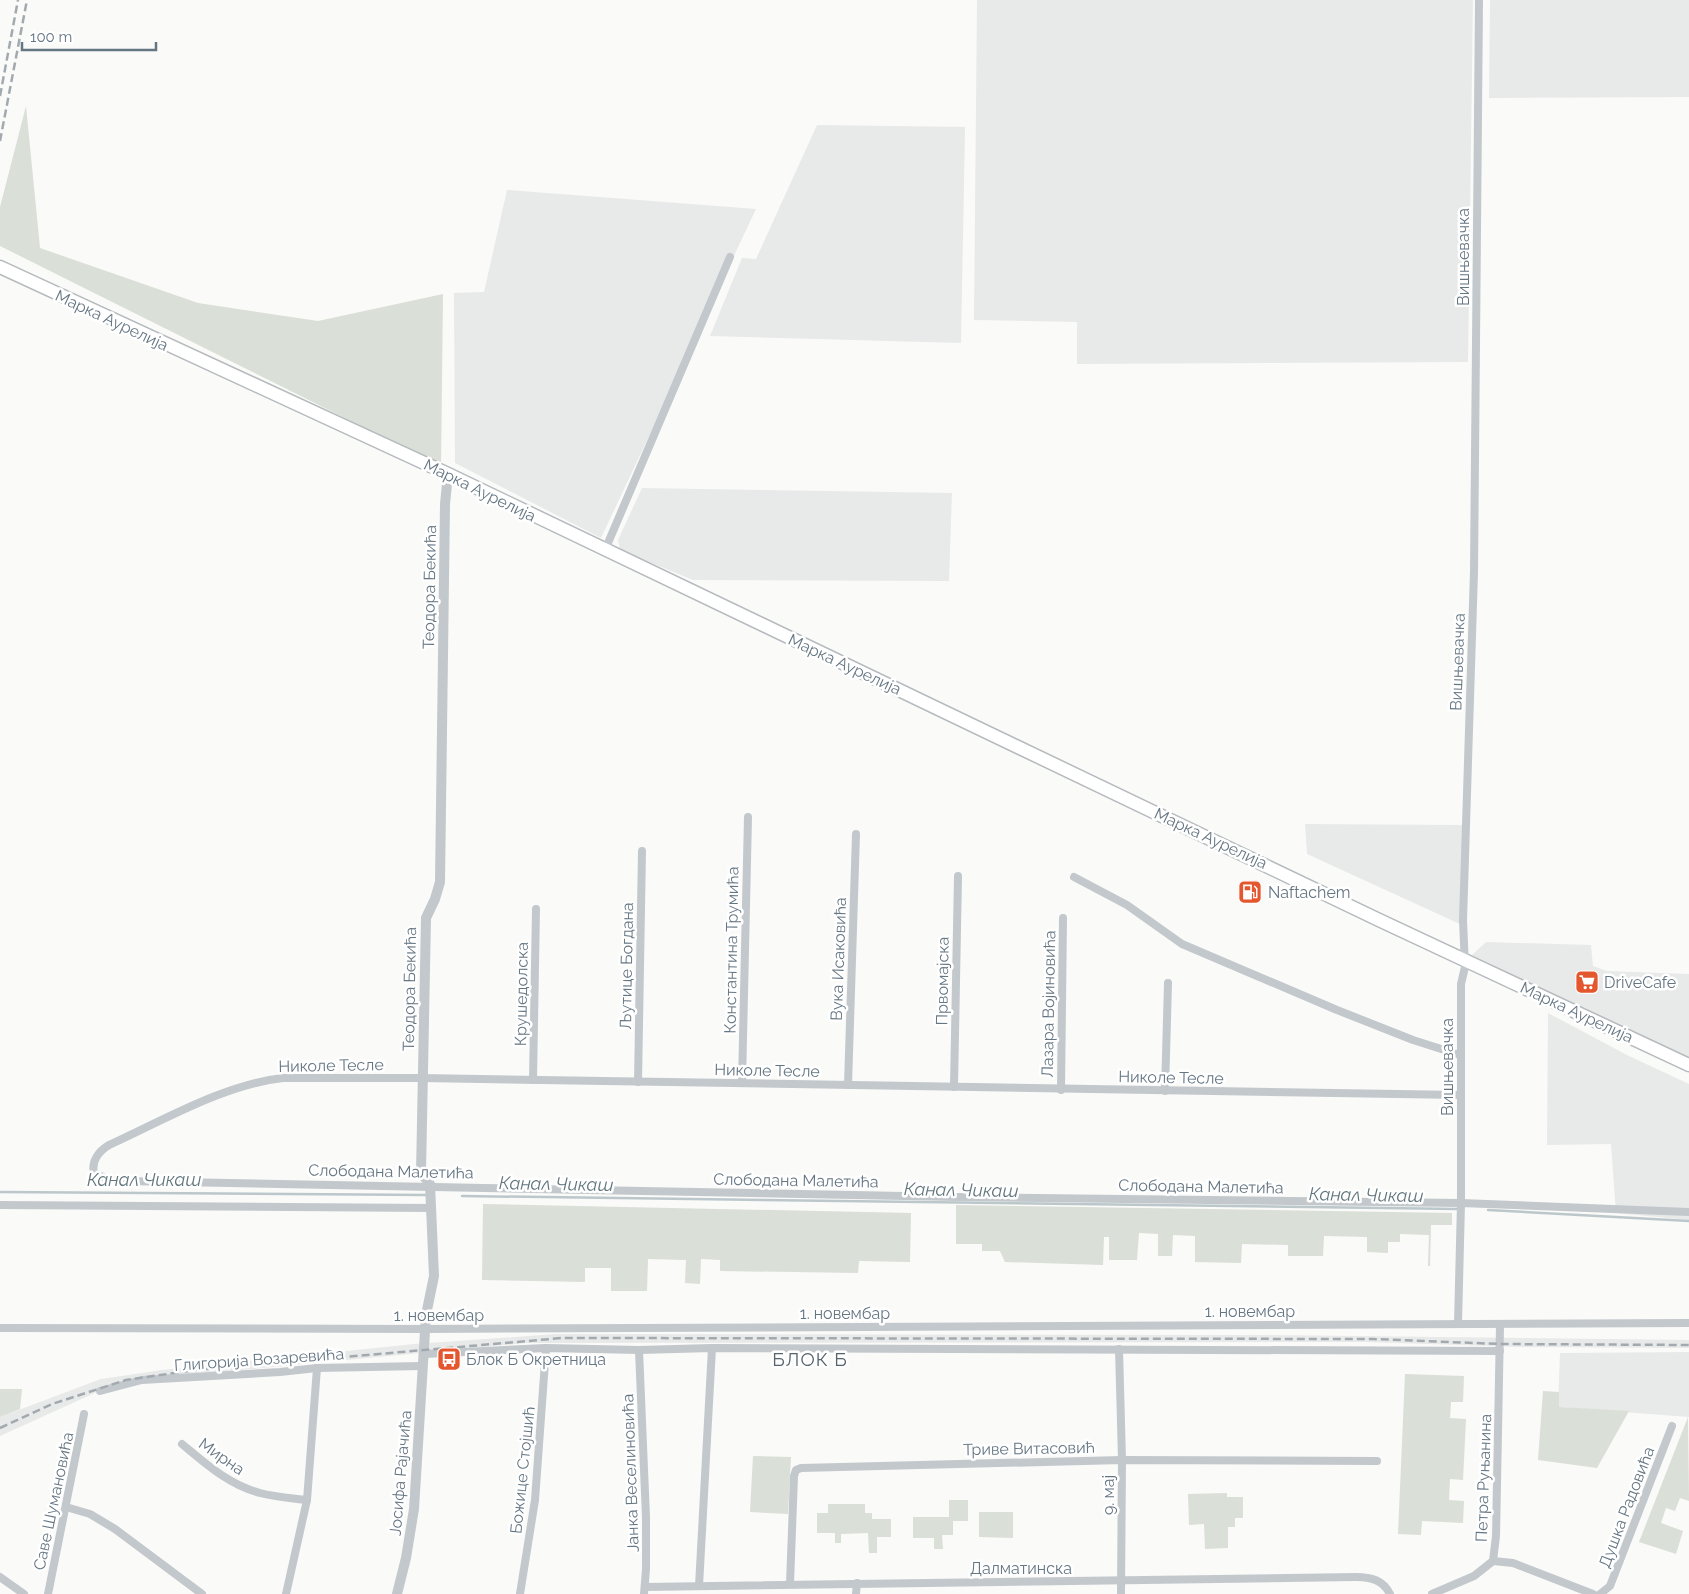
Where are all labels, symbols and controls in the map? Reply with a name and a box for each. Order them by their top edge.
scale bar [22,20,156,52]
text: 100 m [30,28,72,46]
street label: Вишњевачка [1454,208,1473,306]
street label: Марка Аурелија [52,286,171,355]
street label: Марка Аурелија [421,455,539,526]
street label: Теодора Бекића [419,525,440,649]
street label: Вишњевачка [1446,613,1469,711]
street label: Марка Аурелија [785,630,904,699]
street label: Марка Аурелија [1151,804,1270,873]
street label: Константина Трумића [721,866,742,1034]
fuel station icon: Naftachem [1237,879,1263,905]
place label: Naftachem [1268,883,1351,902]
street label: Вука Исаковића [827,897,850,1021]
street label: Љутице Богдана [616,902,637,1030]
street label: Теодора Бекића [399,927,420,1051]
street label: Лазара Војиновића [1038,930,1059,1078]
street label: Првомајска [932,936,953,1026]
street label: Крушедолска [511,942,532,1046]
supermarket icon: DriveCafe [1574,969,1600,995]
place label: DriveCafe [1604,973,1676,992]
street label: Марка Аурелија [1517,978,1636,1047]
street label: Вишњевачка [1438,1018,1457,1116]
street label: Николе Тесле [278,1055,384,1076]
street label: Николе Тесле [714,1060,820,1081]
street label: Николе Тесле [1118,1067,1224,1088]
street label: Слободана Малетића [308,1161,474,1182]
water label: Канал Чикаш [87,1169,201,1190]
street label: Слободана Малетића [713,1170,879,1191]
water label: Канал Чикаш [499,1172,614,1195]
street label: Слободана Малетића [1118,1176,1284,1197]
water label: Канал Чикаш [904,1178,1019,1201]
water label: Канал Чикаш [1309,1183,1424,1206]
street label: 1. новембар [1205,1302,1295,1321]
street label: 1. новембар [800,1304,890,1323]
street label: 1. новембар [394,1306,484,1325]
street label: Глигорија Возаревића [173,1344,345,1375]
bus stop icon: Блок Б Окретница [436,1346,462,1372]
district label: БЛОК Б [772,1348,848,1370]
place label: Блок Б Окретница [466,1350,606,1369]
street label: Јанка Веселиновића [618,1393,643,1552]
street label: Божице Стојшић [506,1405,539,1535]
street label: Јосифа Рајачића [386,1409,415,1537]
street label: Петра Руњанина [1472,1414,1495,1542]
street label: Саве Шумановића [30,1430,77,1572]
street label: Мирна [195,1434,248,1479]
street label: Триве Витасовић [963,1438,1095,1459]
street label: Душка Радовића [1595,1444,1658,1570]
street label: 9. мај [1099,1475,1118,1515]
street label: Далматинска [970,1559,1072,1578]

